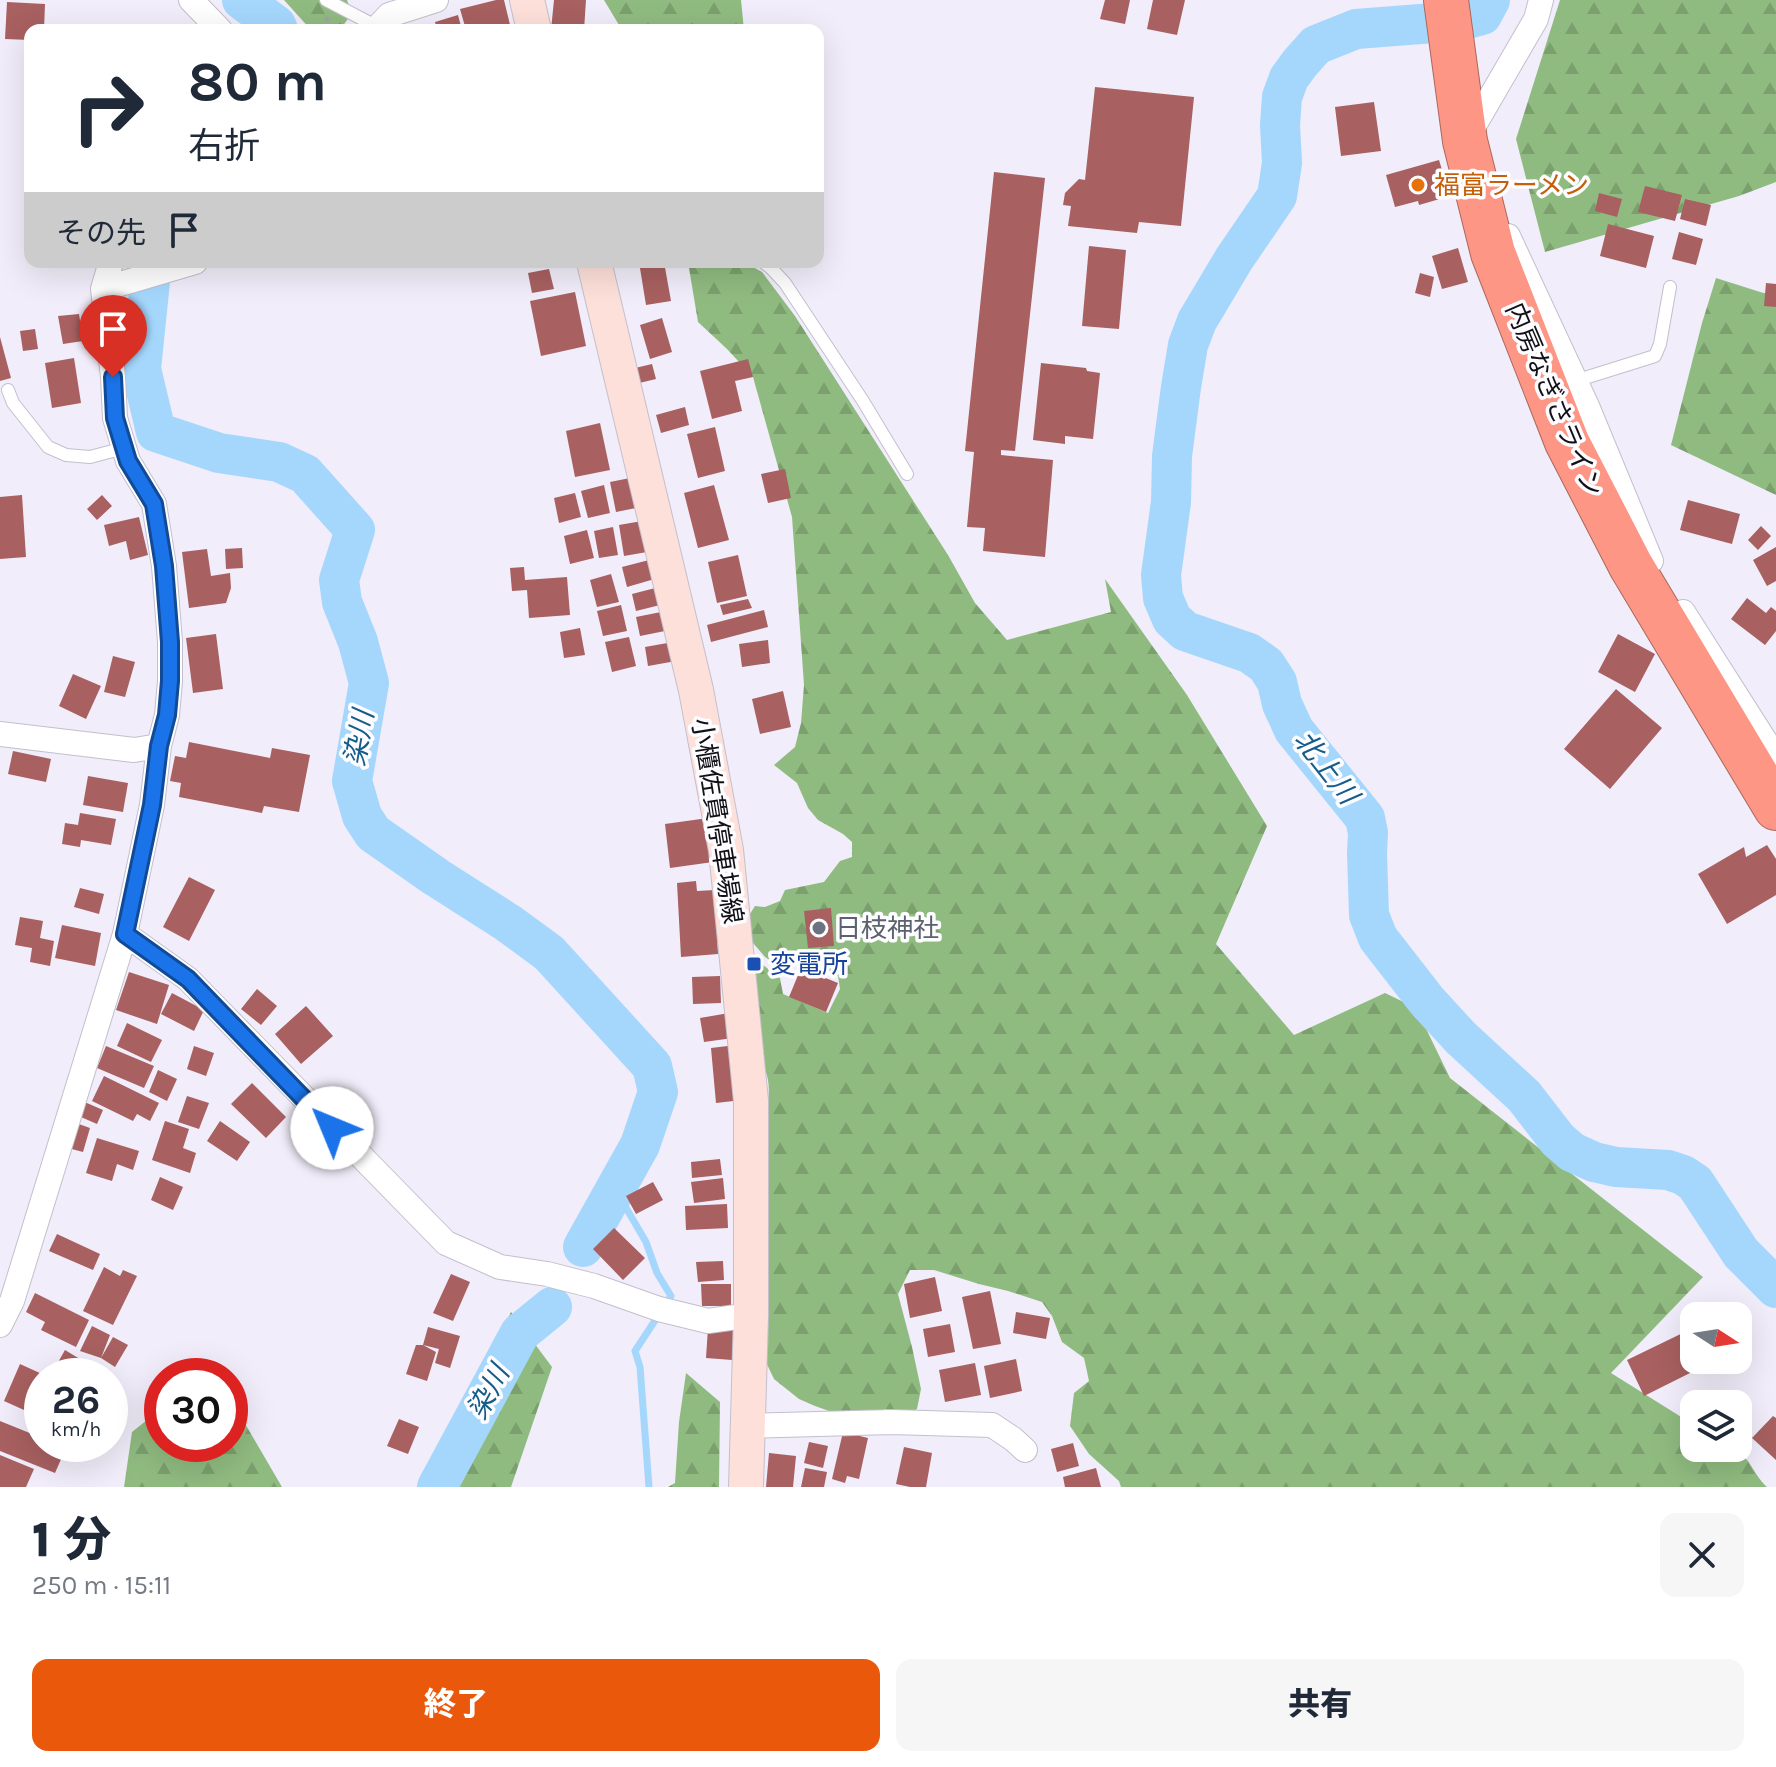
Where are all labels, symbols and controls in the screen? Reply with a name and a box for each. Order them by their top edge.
text: 80 m [188,49,327,114]
icon: right [56,56,160,160]
text: 右折 [188,125,260,167]
place label: 福富ラーメン [1434,170,1589,201]
marker: 福富ラーメン [1409,176,1427,194]
icon: arrive [162,208,206,252]
text: その先 [56,215,146,251]
pin [79,295,147,377]
street label: 内房なぎさライン [1499,298,1609,502]
icon: arrive [91,307,135,351]
water label: 染川 [338,705,381,768]
street label: 小櫃佐貫停車場線 [685,716,749,926]
water label: 北上川 [1287,724,1367,813]
place label: 日枝神社 [835,913,939,944]
marker: 日枝神社 [810,919,828,937]
place label: 変電所 [770,949,848,980]
marker: 変電所 [745,955,763,973]
position arrow [290,1086,374,1170]
north arrow [1680,1302,1752,1374]
map controls [1680,1302,1752,1462]
water label: 染川 [460,1357,517,1424]
speed limit sign: 30 [144,1358,248,1462]
text: 26 [52,1376,100,1423]
button: layers [1680,1390,1752,1462]
text: km/h [51,1418,101,1441]
text: 1 分 [32,1512,111,1568]
button: close [1660,1513,1744,1597]
text: 250 m · 15:11 [32,1570,171,1601]
button: 終了 [32,1659,880,1751]
button: 共有 [896,1659,1744,1751]

